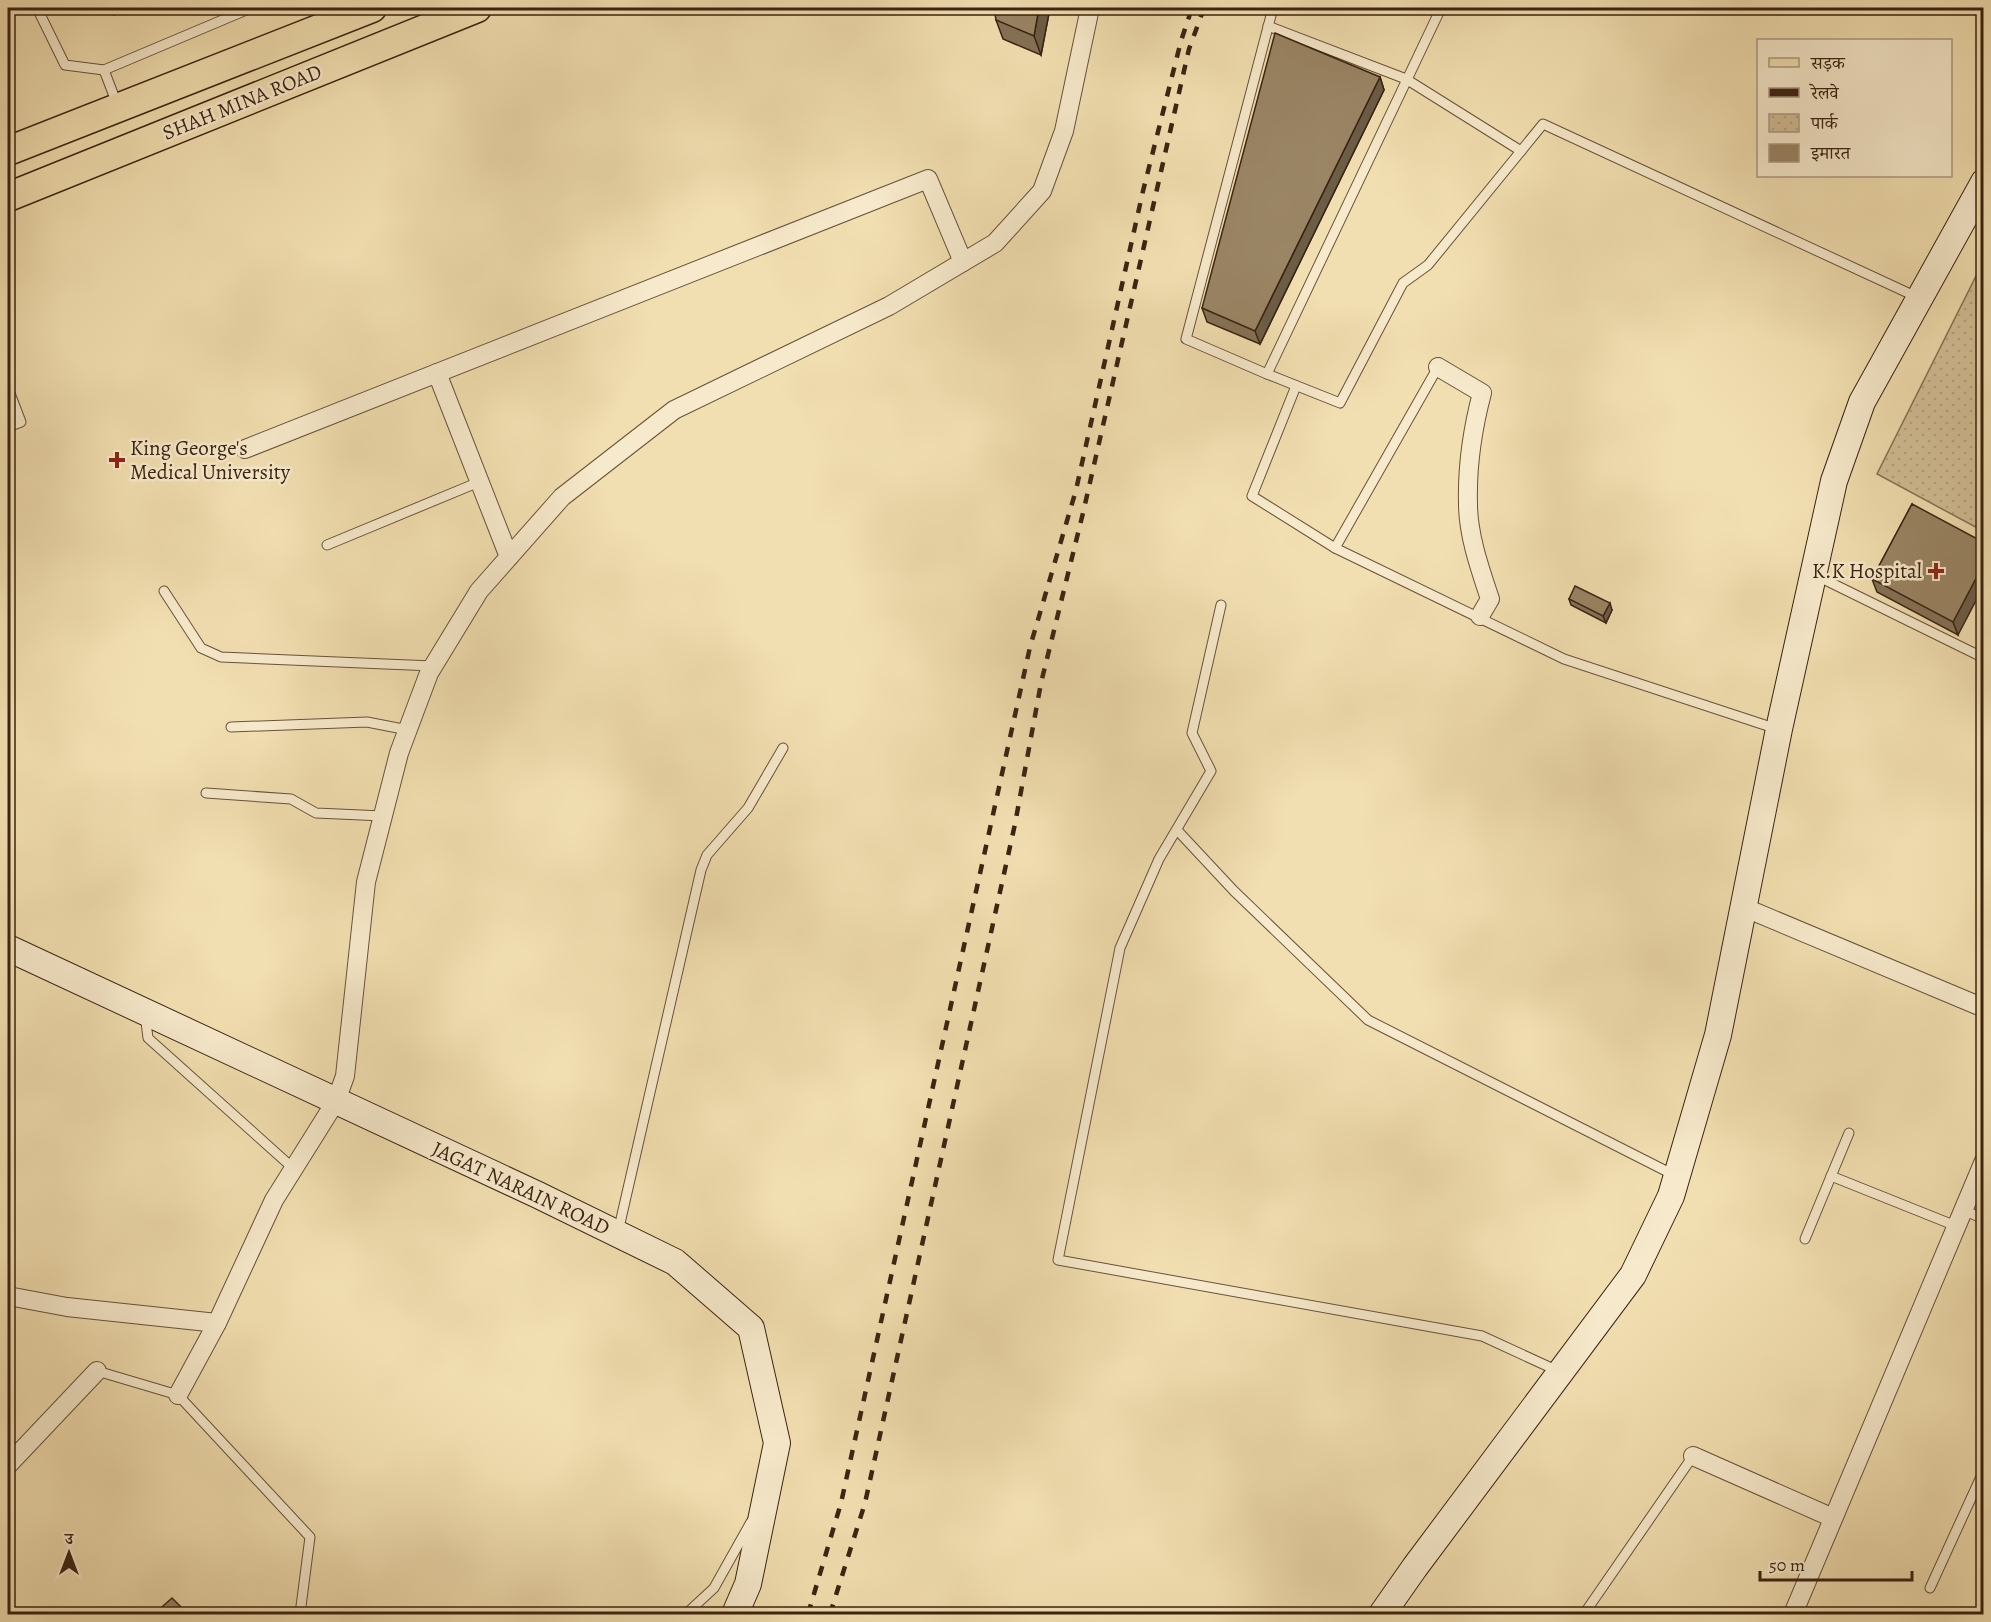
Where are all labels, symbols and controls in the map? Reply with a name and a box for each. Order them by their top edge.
legend [1757,39,1952,177]
text: सड़क [1810,51,1846,75]
street label: SHAH MINA ROAD [158,57,326,147]
text: रेलवे [1809,81,1840,105]
text: पार्क [1810,111,1839,135]
text: इमारत [1810,141,1851,165]
place label: King George's Medical University [130,434,291,486]
marker: King George's Medical University [108,451,126,469]
place label: K.K Hospital [1812,557,1922,585]
marker: K.K Hospital [1927,562,1945,580]
street label: JAGAT NARAIN ROAD [428,1134,614,1242]
north arrow [39,1523,99,1583]
text: उ [64,1528,75,1550]
scale bar [1760,1544,1912,1582]
text: 50 m [1769,1553,1805,1577]

